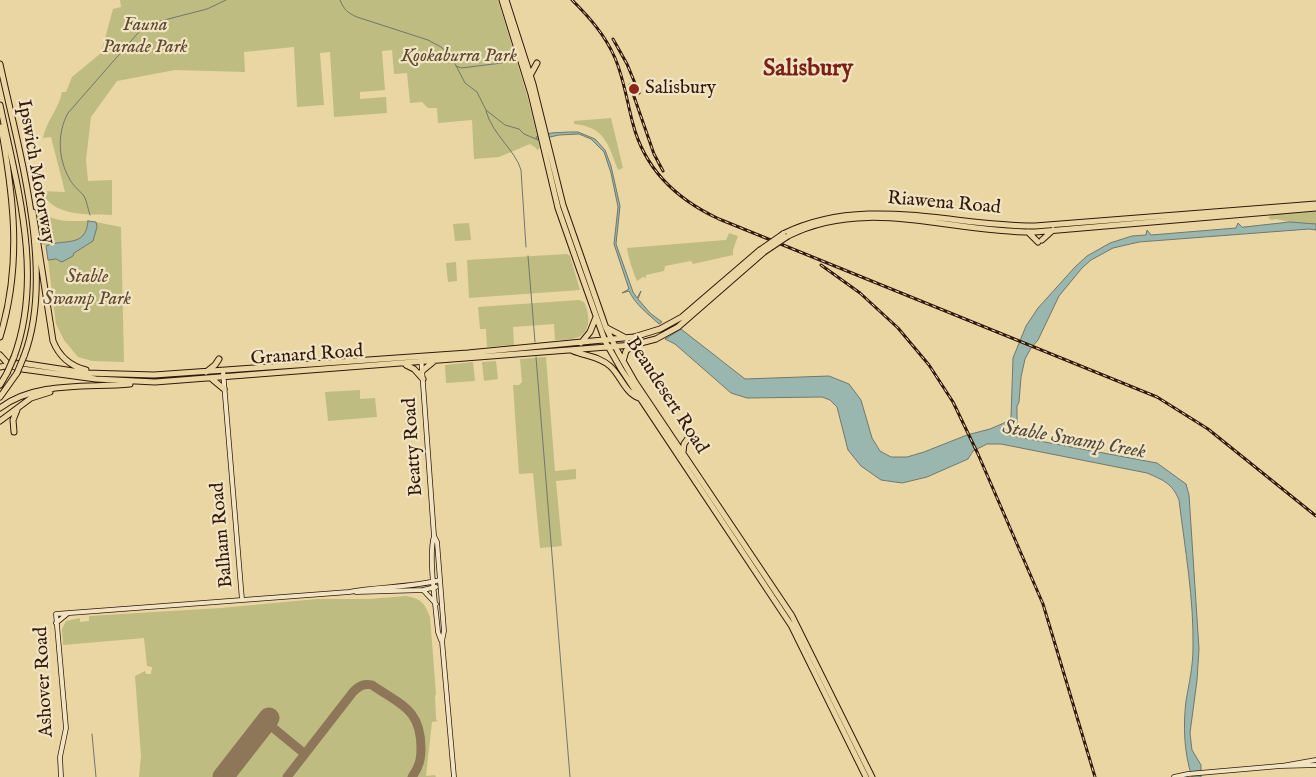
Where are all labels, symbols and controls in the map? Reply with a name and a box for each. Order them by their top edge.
park label: Fauna Parade Park [102,15,188,59]
park label: Kookaburra Park [401,46,517,68]
district label: Salisbury [763,56,853,84]
place label: Salisbury [645,78,716,100]
marker: Salisbury [627,82,641,96]
street label: Ipswich Motorway [11,98,59,246]
street label: Riawena Road [886,188,1002,220]
park label: Stable Swamp Park [43,267,131,311]
street label: Beaudesert Road [620,334,712,458]
street label: Granard Road [250,341,364,371]
street label: Beatty Road [399,397,429,497]
water label: Stable Swamp Creek [1000,417,1148,465]
street label: Balham Road [207,481,239,589]
street label: Ashover Road [31,626,59,738]

